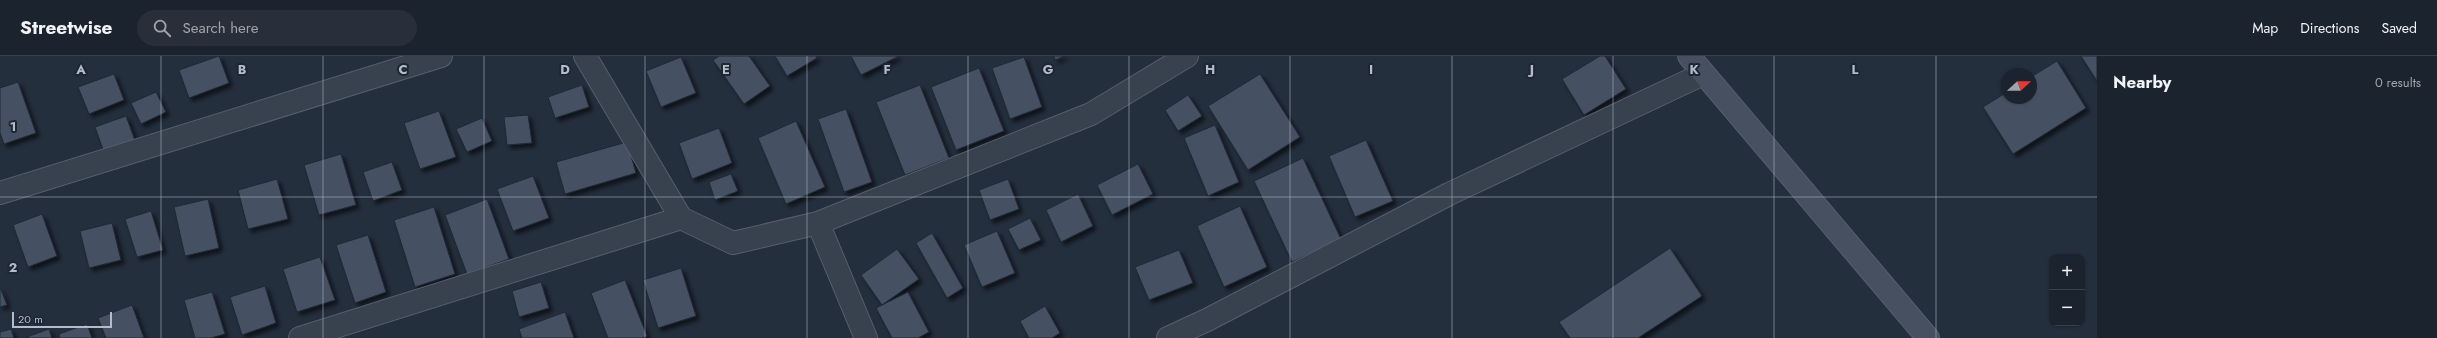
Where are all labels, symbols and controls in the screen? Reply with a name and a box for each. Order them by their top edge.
search box [137,10,417,46]
text: Streetwise [20,14,113,41]
icon: search [151,17,173,39]
text: Search here [183,17,258,39]
text: Map [2252,18,2278,38]
text: Directions [2300,18,2360,38]
text: Saved [2382,18,2417,38]
text: A [75,60,86,79]
text: B [238,60,247,79]
text: C [398,60,408,79]
text: D [560,60,570,79]
text: E [722,60,730,79]
text: F [883,60,891,79]
text: G [1043,60,1054,79]
text: H [1205,60,1215,79]
text: I [1369,60,1373,79]
text: J [1527,60,1534,79]
text: K [1689,60,1699,79]
text: L [1852,60,1859,79]
north arrow [2001,68,2037,104]
text: Nearby [2113,70,2171,94]
text: 0 results [2375,73,2421,92]
text: 1 [10,117,16,136]
map controls [2049,254,2085,326]
button: + [2049,254,2085,290]
text: 2 [9,258,17,277]
button: − [2049,290,2085,326]
scale bar [12,310,112,329]
text: 20 m [18,311,43,327]

